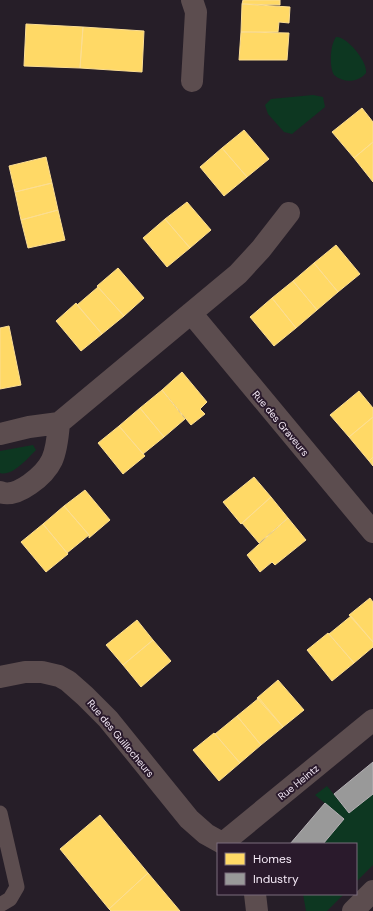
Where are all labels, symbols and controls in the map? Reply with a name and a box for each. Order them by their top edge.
street label: Rue des Graveurs [249,388,312,459]
street label: Rue des Guillocheurs [84,697,157,780]
street label: Rue Heintz [275,762,322,803]
legend [217,843,357,895]
text: Homes [253,851,292,867]
text: Industry [253,871,299,887]

